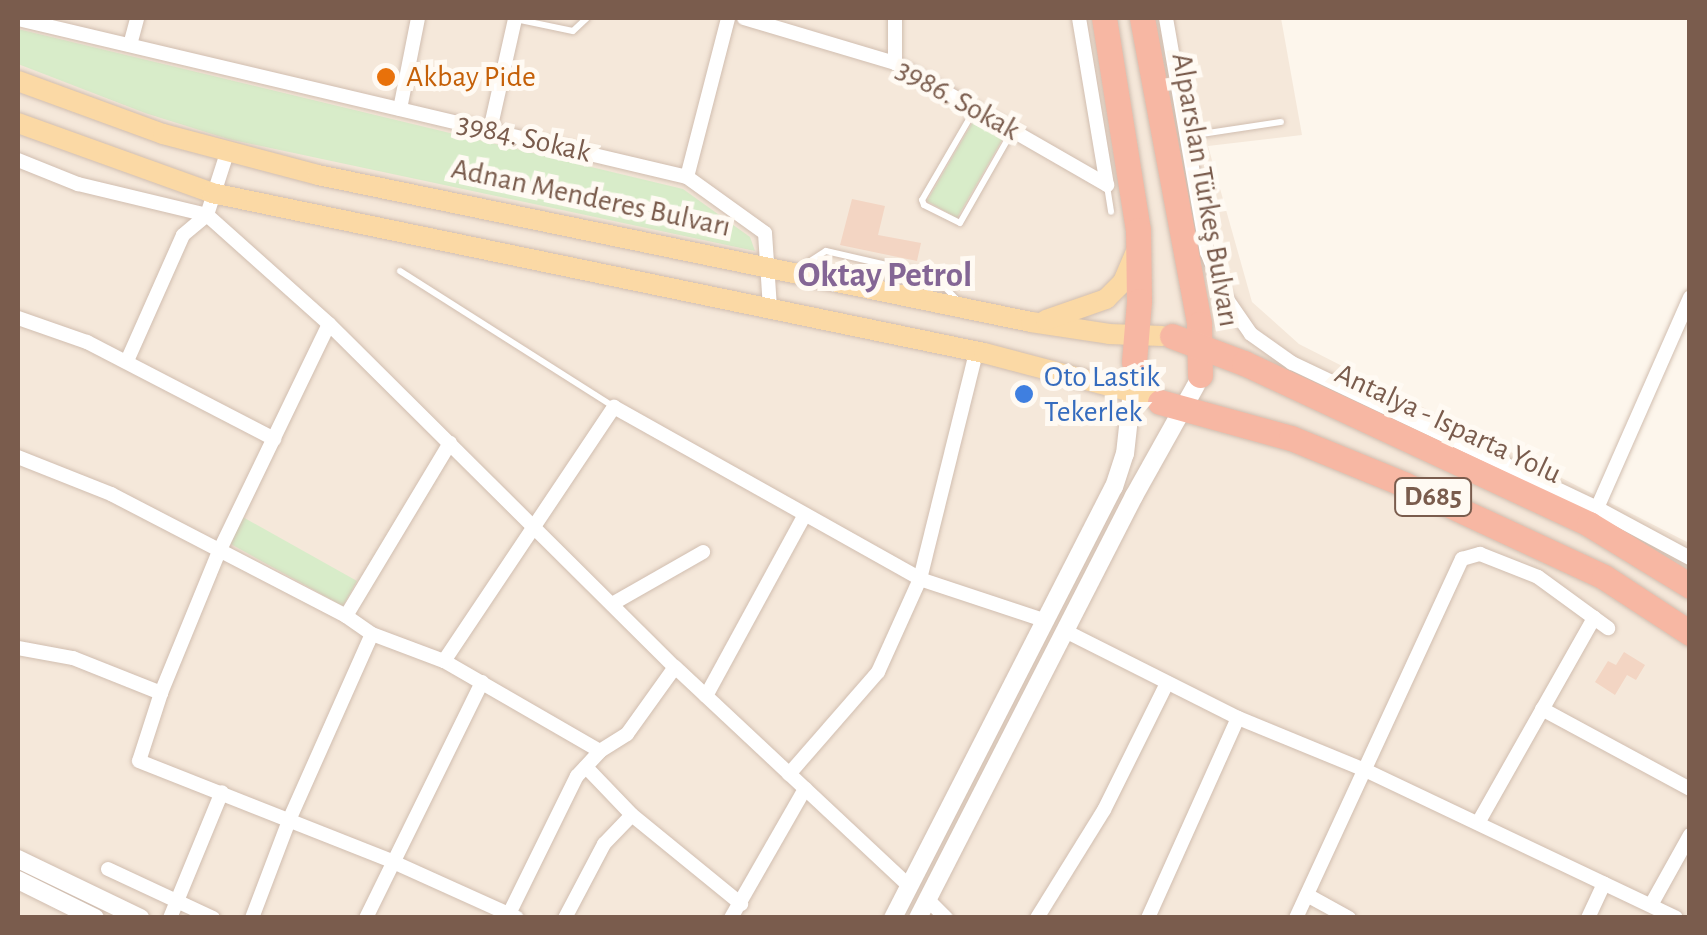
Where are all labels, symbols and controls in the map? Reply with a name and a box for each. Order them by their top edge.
street label: Alparslan Türkeş Bulvarı [1163,50,1247,330]
street label: 3986. Sokak [890,51,1026,149]
place label: Akbay Pide [406,59,536,95]
marker: Akbay Pide [375,66,397,88]
street label: 3984. Sokak [454,105,594,171]
street label: Adnan Menderes Bulvarı [448,151,734,245]
district label: Oktay Petrol [798,255,972,297]
street label: Antalya - Isparta Yolu [1329,356,1567,492]
place label: Oto Lastik Tekerlek [1044,359,1160,430]
marker: Oto Lastik Tekerlek [1013,383,1035,405]
road number: D685 [1393,474,1473,520]

